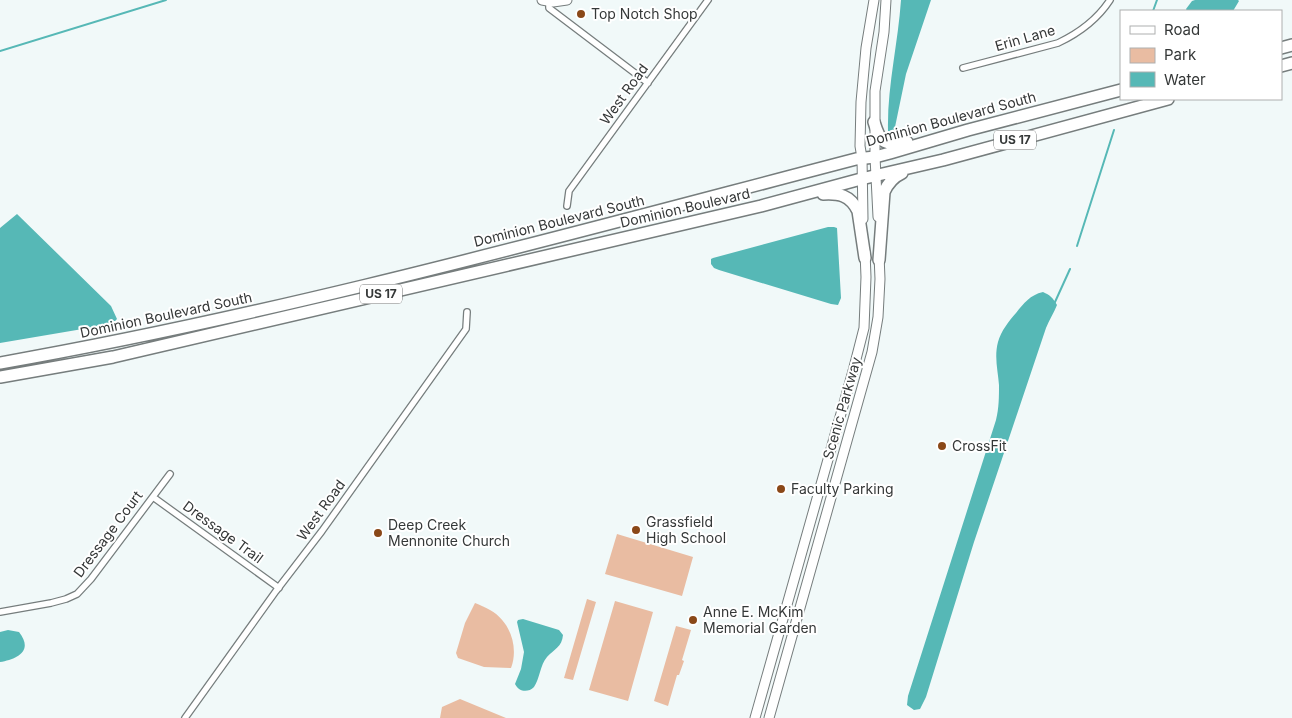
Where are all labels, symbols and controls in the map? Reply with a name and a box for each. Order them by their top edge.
place label: Top Notch Shop [591,5,698,22]
marker: Top Notch Shop [575,8,587,20]
legend [1120,10,1282,100]
text: Road [1164,20,1200,39]
street label: Erin Lane [993,21,1057,54]
text: Park [1164,45,1197,64]
street label: West Road [596,60,651,127]
text: Water [1164,70,1206,89]
street label: Dominion Boulevard South [864,88,1038,149]
road number: US 17 [994,130,1036,150]
street label: Dominion Boulevard [618,184,752,231]
street label: Dominion Boulevard South [472,191,646,250]
road number: US 17 [360,284,402,304]
street label: Dominion Boulevard South [78,288,253,341]
street label: Scenic Parkway [819,355,864,461]
place label: CrossFit [952,437,1007,454]
marker: CrossFit [936,440,948,452]
street label: West Road [293,476,348,543]
place label: Faculty Parking [791,480,894,497]
marker: Faculty Parking [775,483,787,495]
street label: Dressage Court [70,487,146,580]
street label: Dressage Trail [180,497,267,566]
place label: Grassfield High School [646,513,726,546]
place label: Deep Creek Mennonite Church [388,516,510,549]
marker: Grassfield High School [630,524,642,536]
marker: Deep Creek Mennonite Church [372,527,384,539]
place label: Anne E. McKim Memorial Garden [703,603,817,636]
marker: Anne E. McKim Memorial Garden [687,614,699,626]

